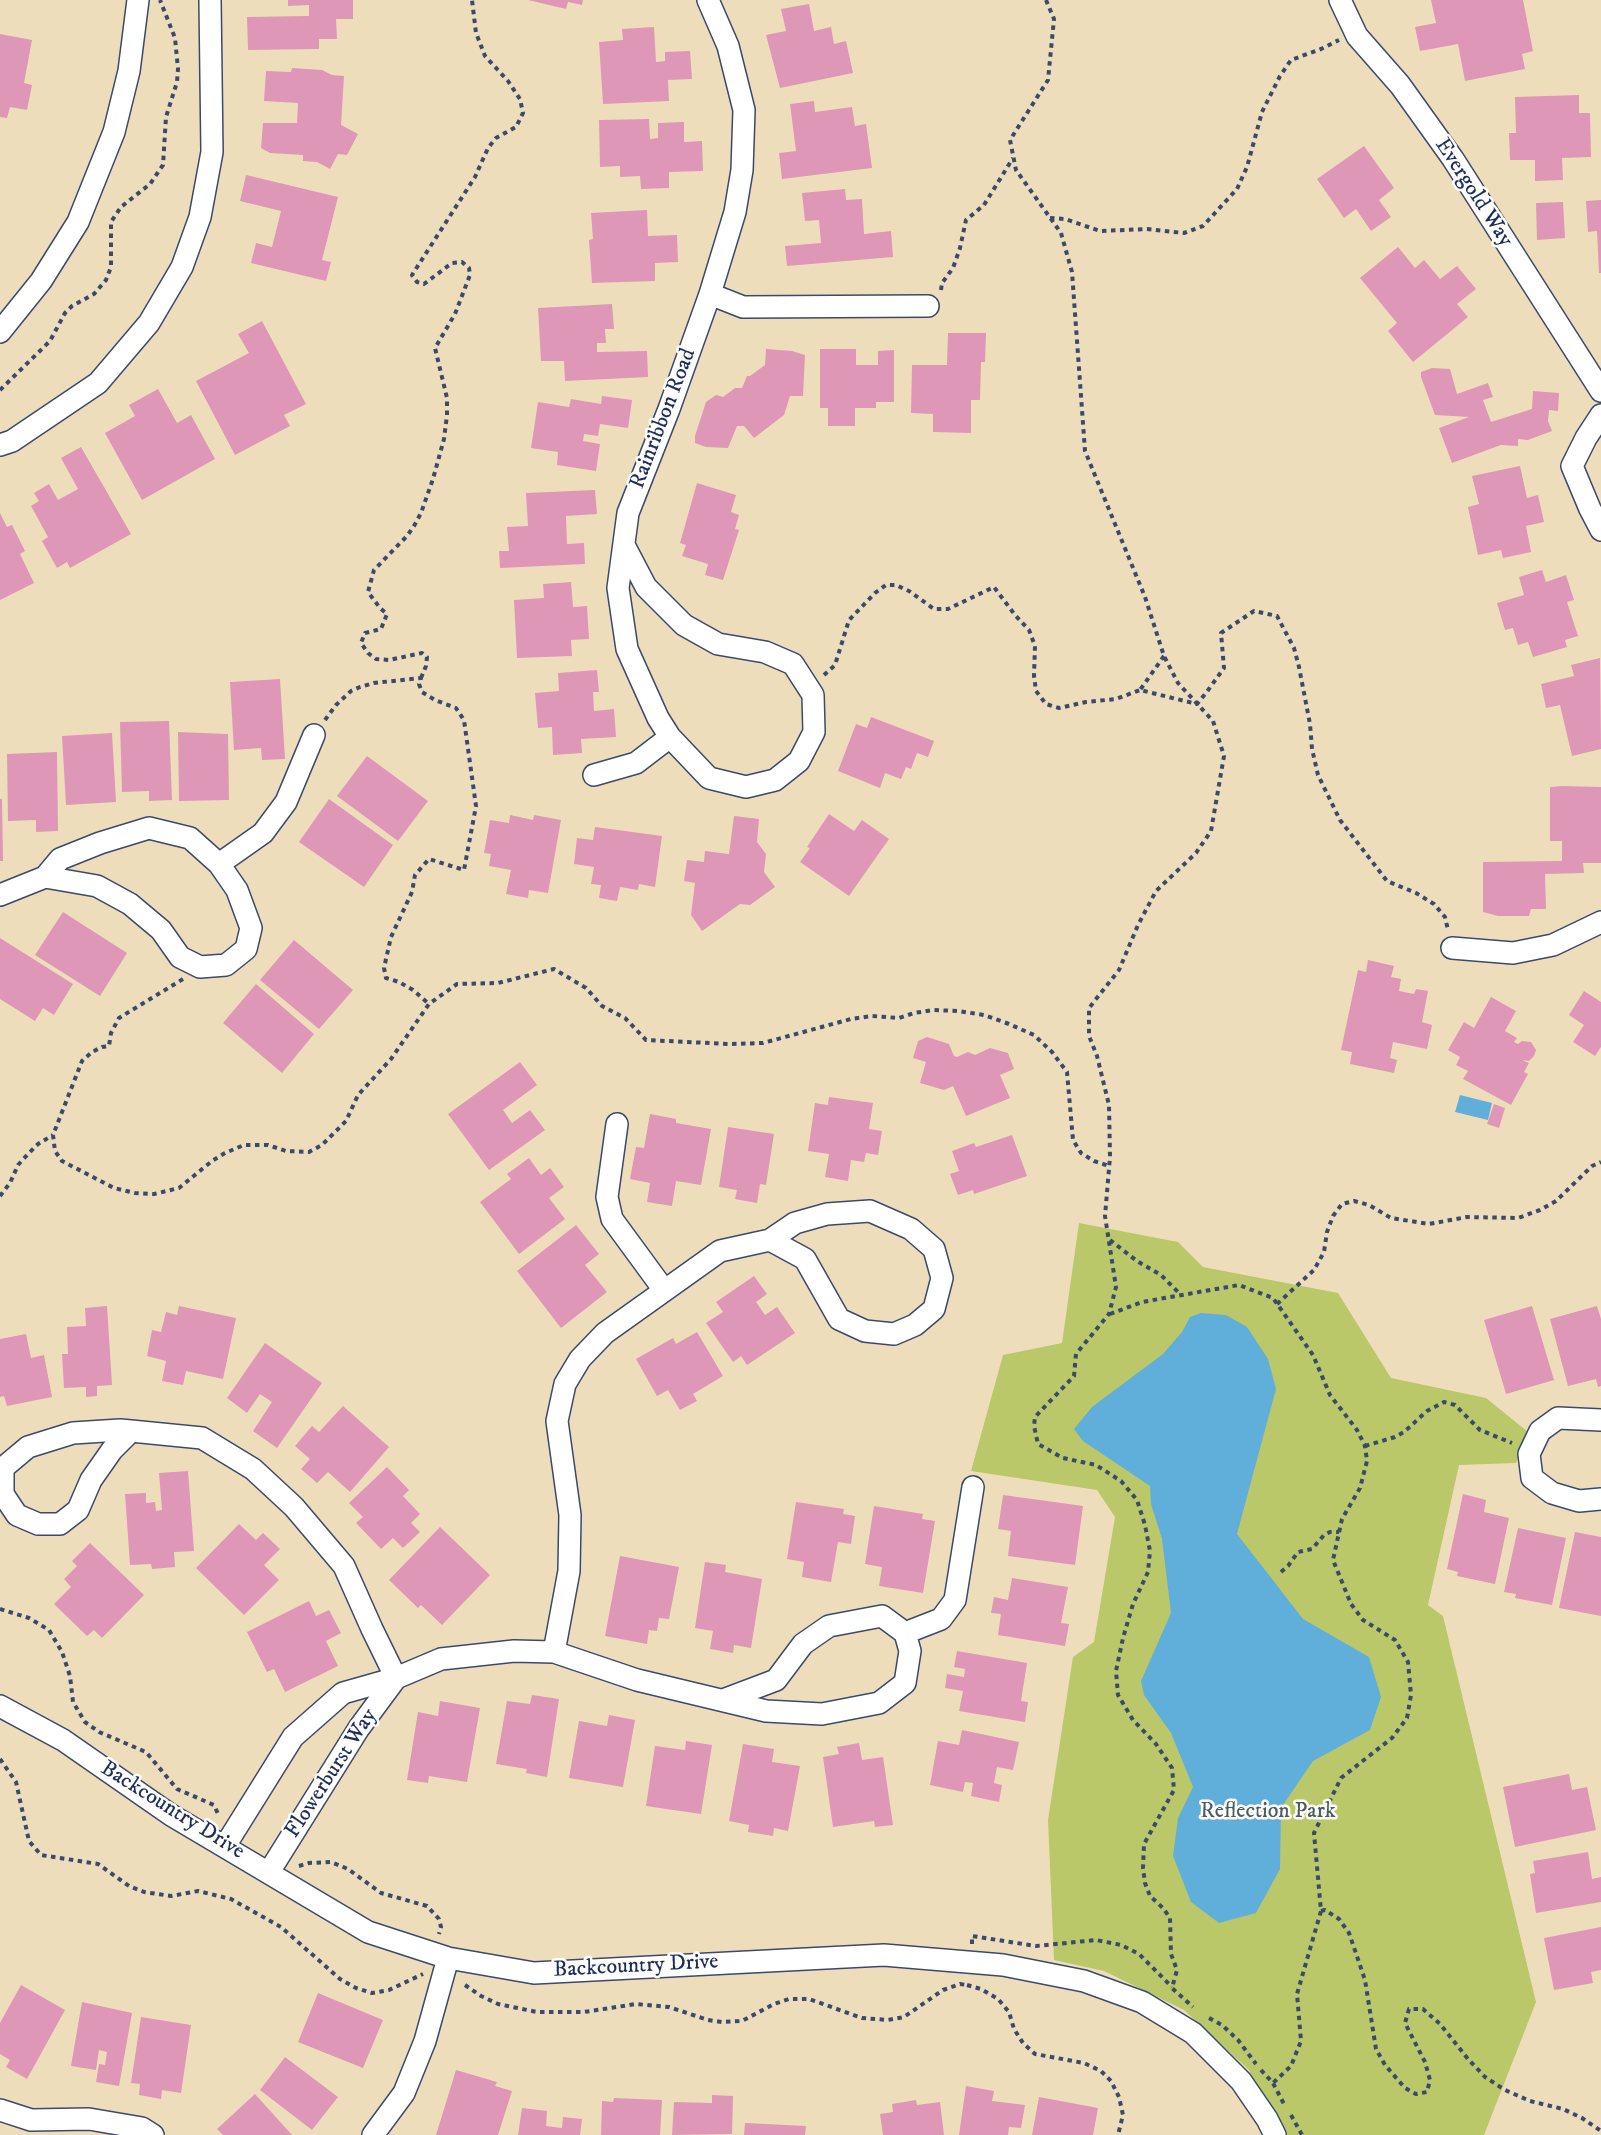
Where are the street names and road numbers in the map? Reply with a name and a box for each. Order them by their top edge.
street label: Evergold Way [1428,134,1518,252]
street label: Rainribbon Road [625,345,703,493]
street label: Flowerburst Way [280,1704,384,1844]
street label: Backcountry Drive [95,1756,249,1866]
street label: Backcountry Drive [553,1950,719,1984]

